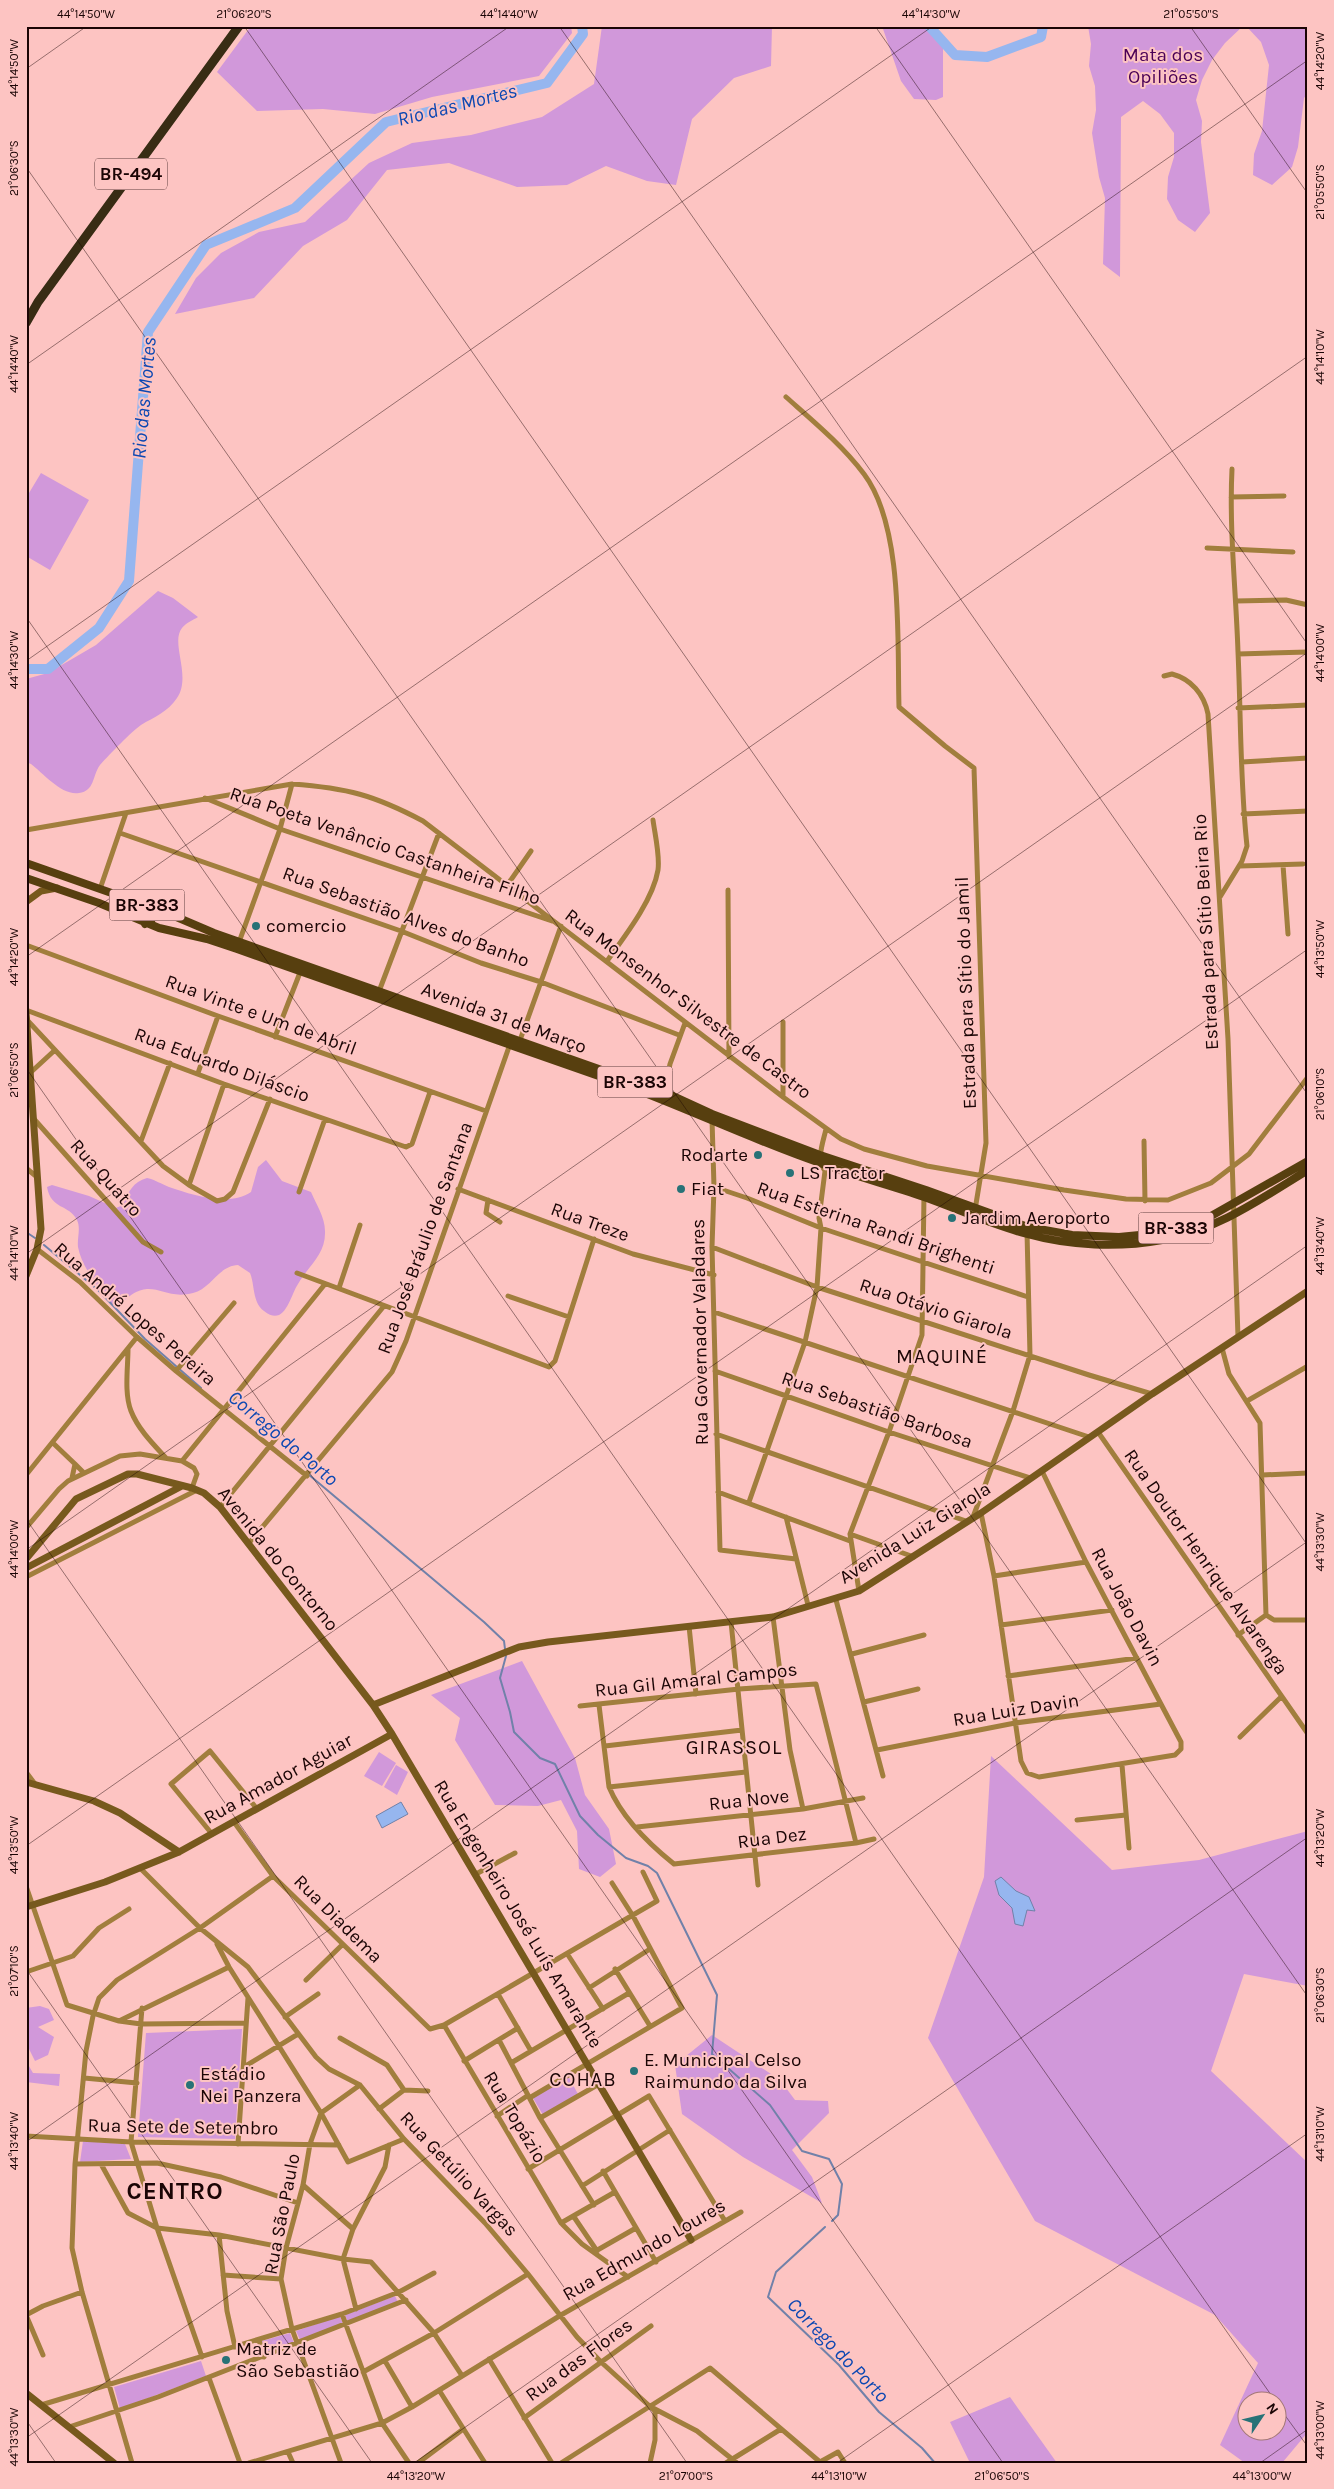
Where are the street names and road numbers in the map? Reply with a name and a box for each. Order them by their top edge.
road number: BR-494 [95,158,167,190]
street label: Rua Poeta Venâncio Castanheira Filho [227,782,543,910]
street label: Estrada para Sítio Beira Rio [1189,813,1223,1051]
street label: Rua Sebastião Alves do Banho [280,862,532,972]
street label: Estrada para Sítio do Jamil [951,876,981,1110]
road number: BR-383 [110,890,184,920]
street label: Rua Monsenhor Silvestre de Castro [561,904,815,1104]
street label: Rua Vinte e Um de Abril [162,970,360,1060]
street label: Avenida 31 de Março [418,978,590,1058]
street label: Rua Eduardo Diláscio [131,1023,313,1107]
road number: BR-383 [598,1066,672,1098]
street label: Rua José Bráulio de Santana [373,1119,477,1357]
street label: Rua Quatro [65,1135,147,1221]
street label: Rua Esterina Randi Brighenti [754,1177,998,1279]
street label: Rua Treze [548,1198,632,1246]
road number: BR-383 [1138,1212,1214,1244]
street label: Rua Governador Valadares [687,1219,713,1445]
street label: Rua André Lopes Pereira [50,1238,220,1390]
street label: Rua Otávio Giarola [857,1274,1015,1344]
street label: Rua Sebastião Barbosa [779,1367,975,1453]
street label: Rua Doutor Henrique Alvarenga [1119,1445,1293,1679]
street label: Avenida Luiz Giarola [835,1478,995,1588]
street label: Avenida do Contorno [213,1482,343,1636]
street label: Rua João Davin [1086,1544,1168,1670]
street label: Rua Gil Amaral Campos [594,1658,798,1702]
street label: Rua Luiz Davin [951,1689,1081,1731]
street label: Rua Amador Aguiar [200,1729,356,1829]
street label: Rua Engenheiro José Luís Amarante [429,1776,607,2052]
street label: Rua Nove [708,1785,790,1815]
street label: Rua Dez [736,1823,808,1853]
street label: Rua Diadema [289,1870,387,1968]
street label: Rua Topázio [479,2067,551,2167]
street label: Rua Getúlio Vargas [395,2107,523,2241]
street label: Rua Sete de Setembro [87,2114,279,2140]
street label: Rua São Paulo [259,2151,305,2277]
street label: Rua Edmundo Loures [559,2194,729,2306]
street label: Rua das Flores [521,2314,637,2406]

